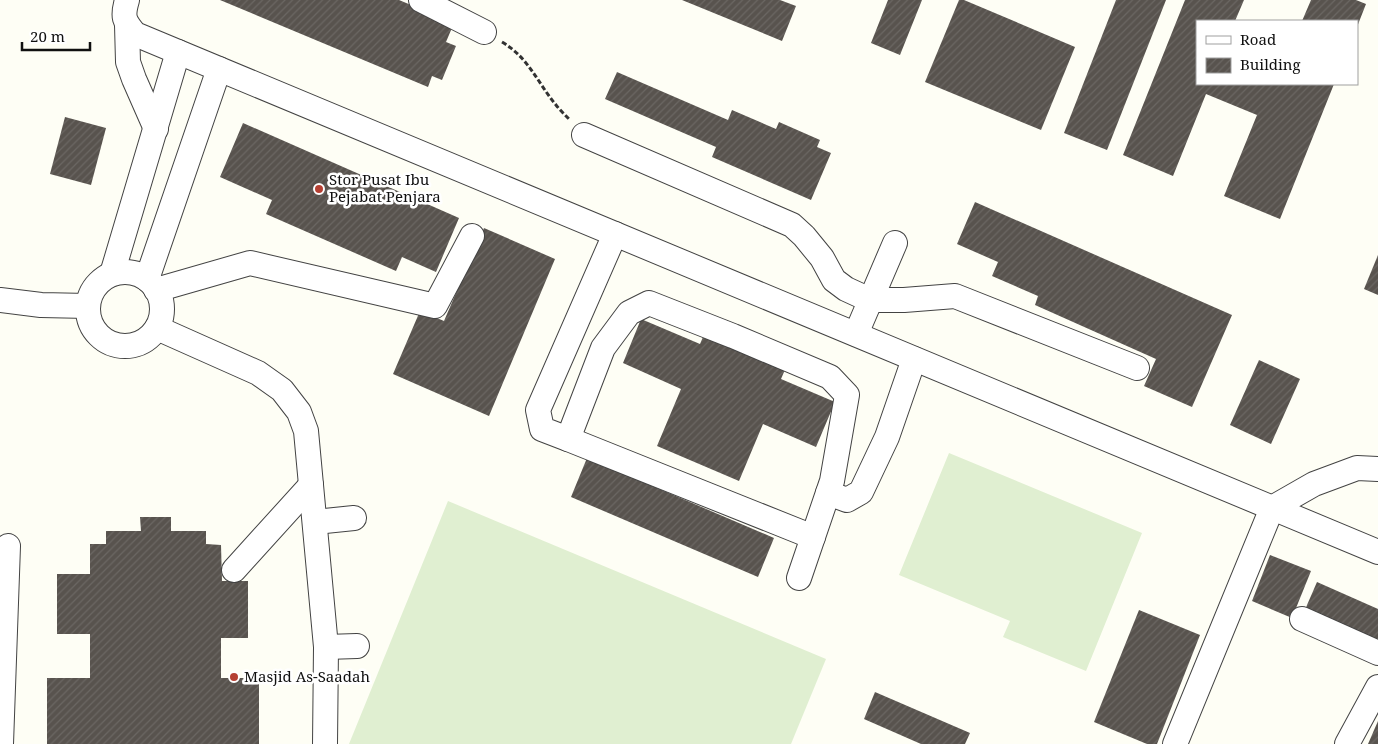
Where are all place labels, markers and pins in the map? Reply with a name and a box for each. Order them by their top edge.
place label: Stor Pusat Ibu Pejabat Penjara [329,169,441,206]
marker: Stor Pusat Ibu Pejabat Penjara [313,183,325,195]
place label: Masjid As-Saadah [244,666,370,686]
marker: Masjid As-Saadah [228,671,240,683]

